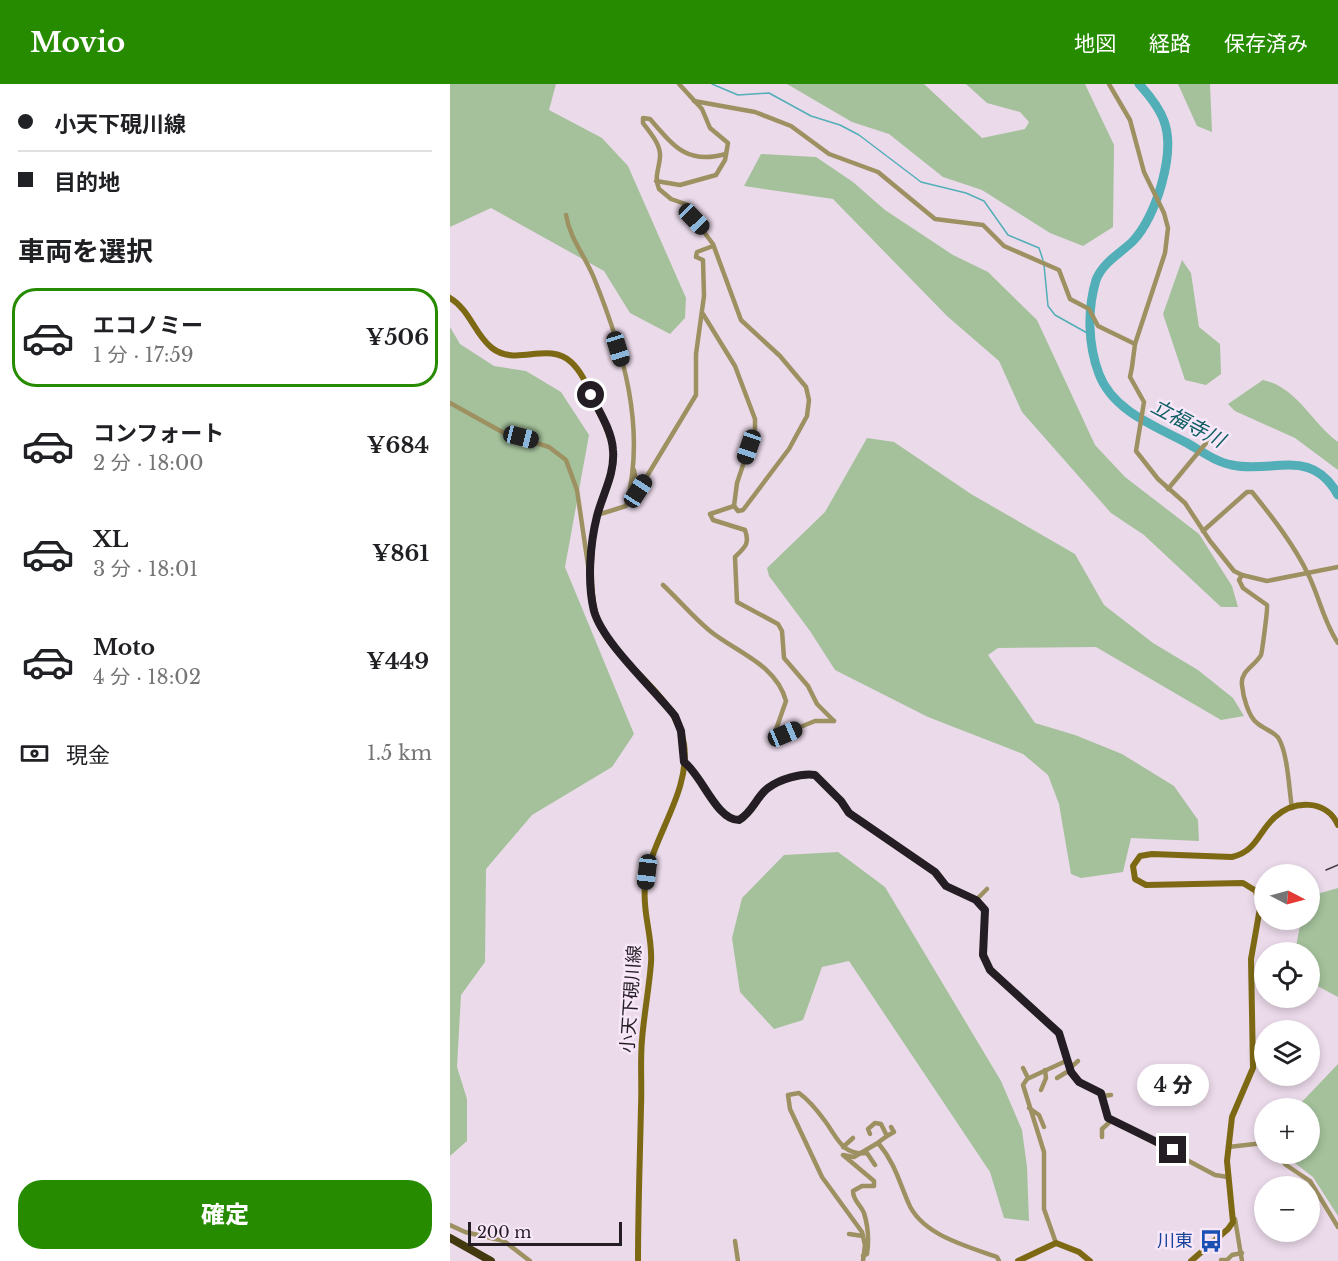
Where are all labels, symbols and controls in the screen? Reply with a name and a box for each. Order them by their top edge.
text: Movio [30,25,125,60]
text: 地図 [1074,31,1116,57]
text: 経路 [1149,31,1191,57]
text: 保存済み [1224,31,1308,57]
text: 小天下硯川線 [54,111,186,138]
text: 目的地 [54,169,120,196]
car [675,200,713,238]
text: 車両を選択 [18,235,153,268]
icon: car [21,311,75,365]
text: エコノミー [93,312,203,339]
text: ¥506 [366,324,429,351]
car [604,329,632,369]
text: 1 分 · 17:59 [93,343,194,367]
route start [577,381,604,408]
water label: 立福寺川 [1147,394,1231,453]
icon: car [21,419,75,473]
text: コンフォート [93,420,224,447]
car [501,424,541,450]
car [735,427,763,467]
text: ¥684 [367,432,429,459]
text: 2 分 · 18:00 [93,451,204,475]
car [621,471,655,511]
text: XL [93,526,128,553]
icon: car [21,527,75,581]
text: ¥861 [372,540,429,567]
text: 3 分 · 18:01 [93,557,198,581]
text: Moto [93,634,155,661]
icon: car [21,635,75,689]
text: ¥449 [366,648,429,675]
text: 4 分 · 18:02 [93,665,201,689]
car [765,719,805,749]
icon: cash [18,737,51,770]
text: 1.5 km [367,741,432,765]
text: 現金 [66,742,110,769]
car [636,853,658,891]
north arrow [1254,864,1320,930]
map controls [1254,864,1320,1242]
button: locate [1254,942,1320,1008]
street label: 小天下硯川線 [616,944,646,1054]
button: layers [1254,1020,1320,1086]
callout: 4 分 [1137,1063,1209,1105]
text: 4 分 [1154,1073,1192,1097]
button: + [1254,1098,1320,1164]
route end [1159,1136,1186,1163]
button: − [1254,1176,1320,1242]
button: 確定 [18,1180,432,1249]
scale bar [468,1219,622,1246]
text: 200 m [477,1222,531,1242]
bus stop icon: 川東 [1198,1228,1224,1254]
place label: 川東 [1157,1230,1193,1252]

